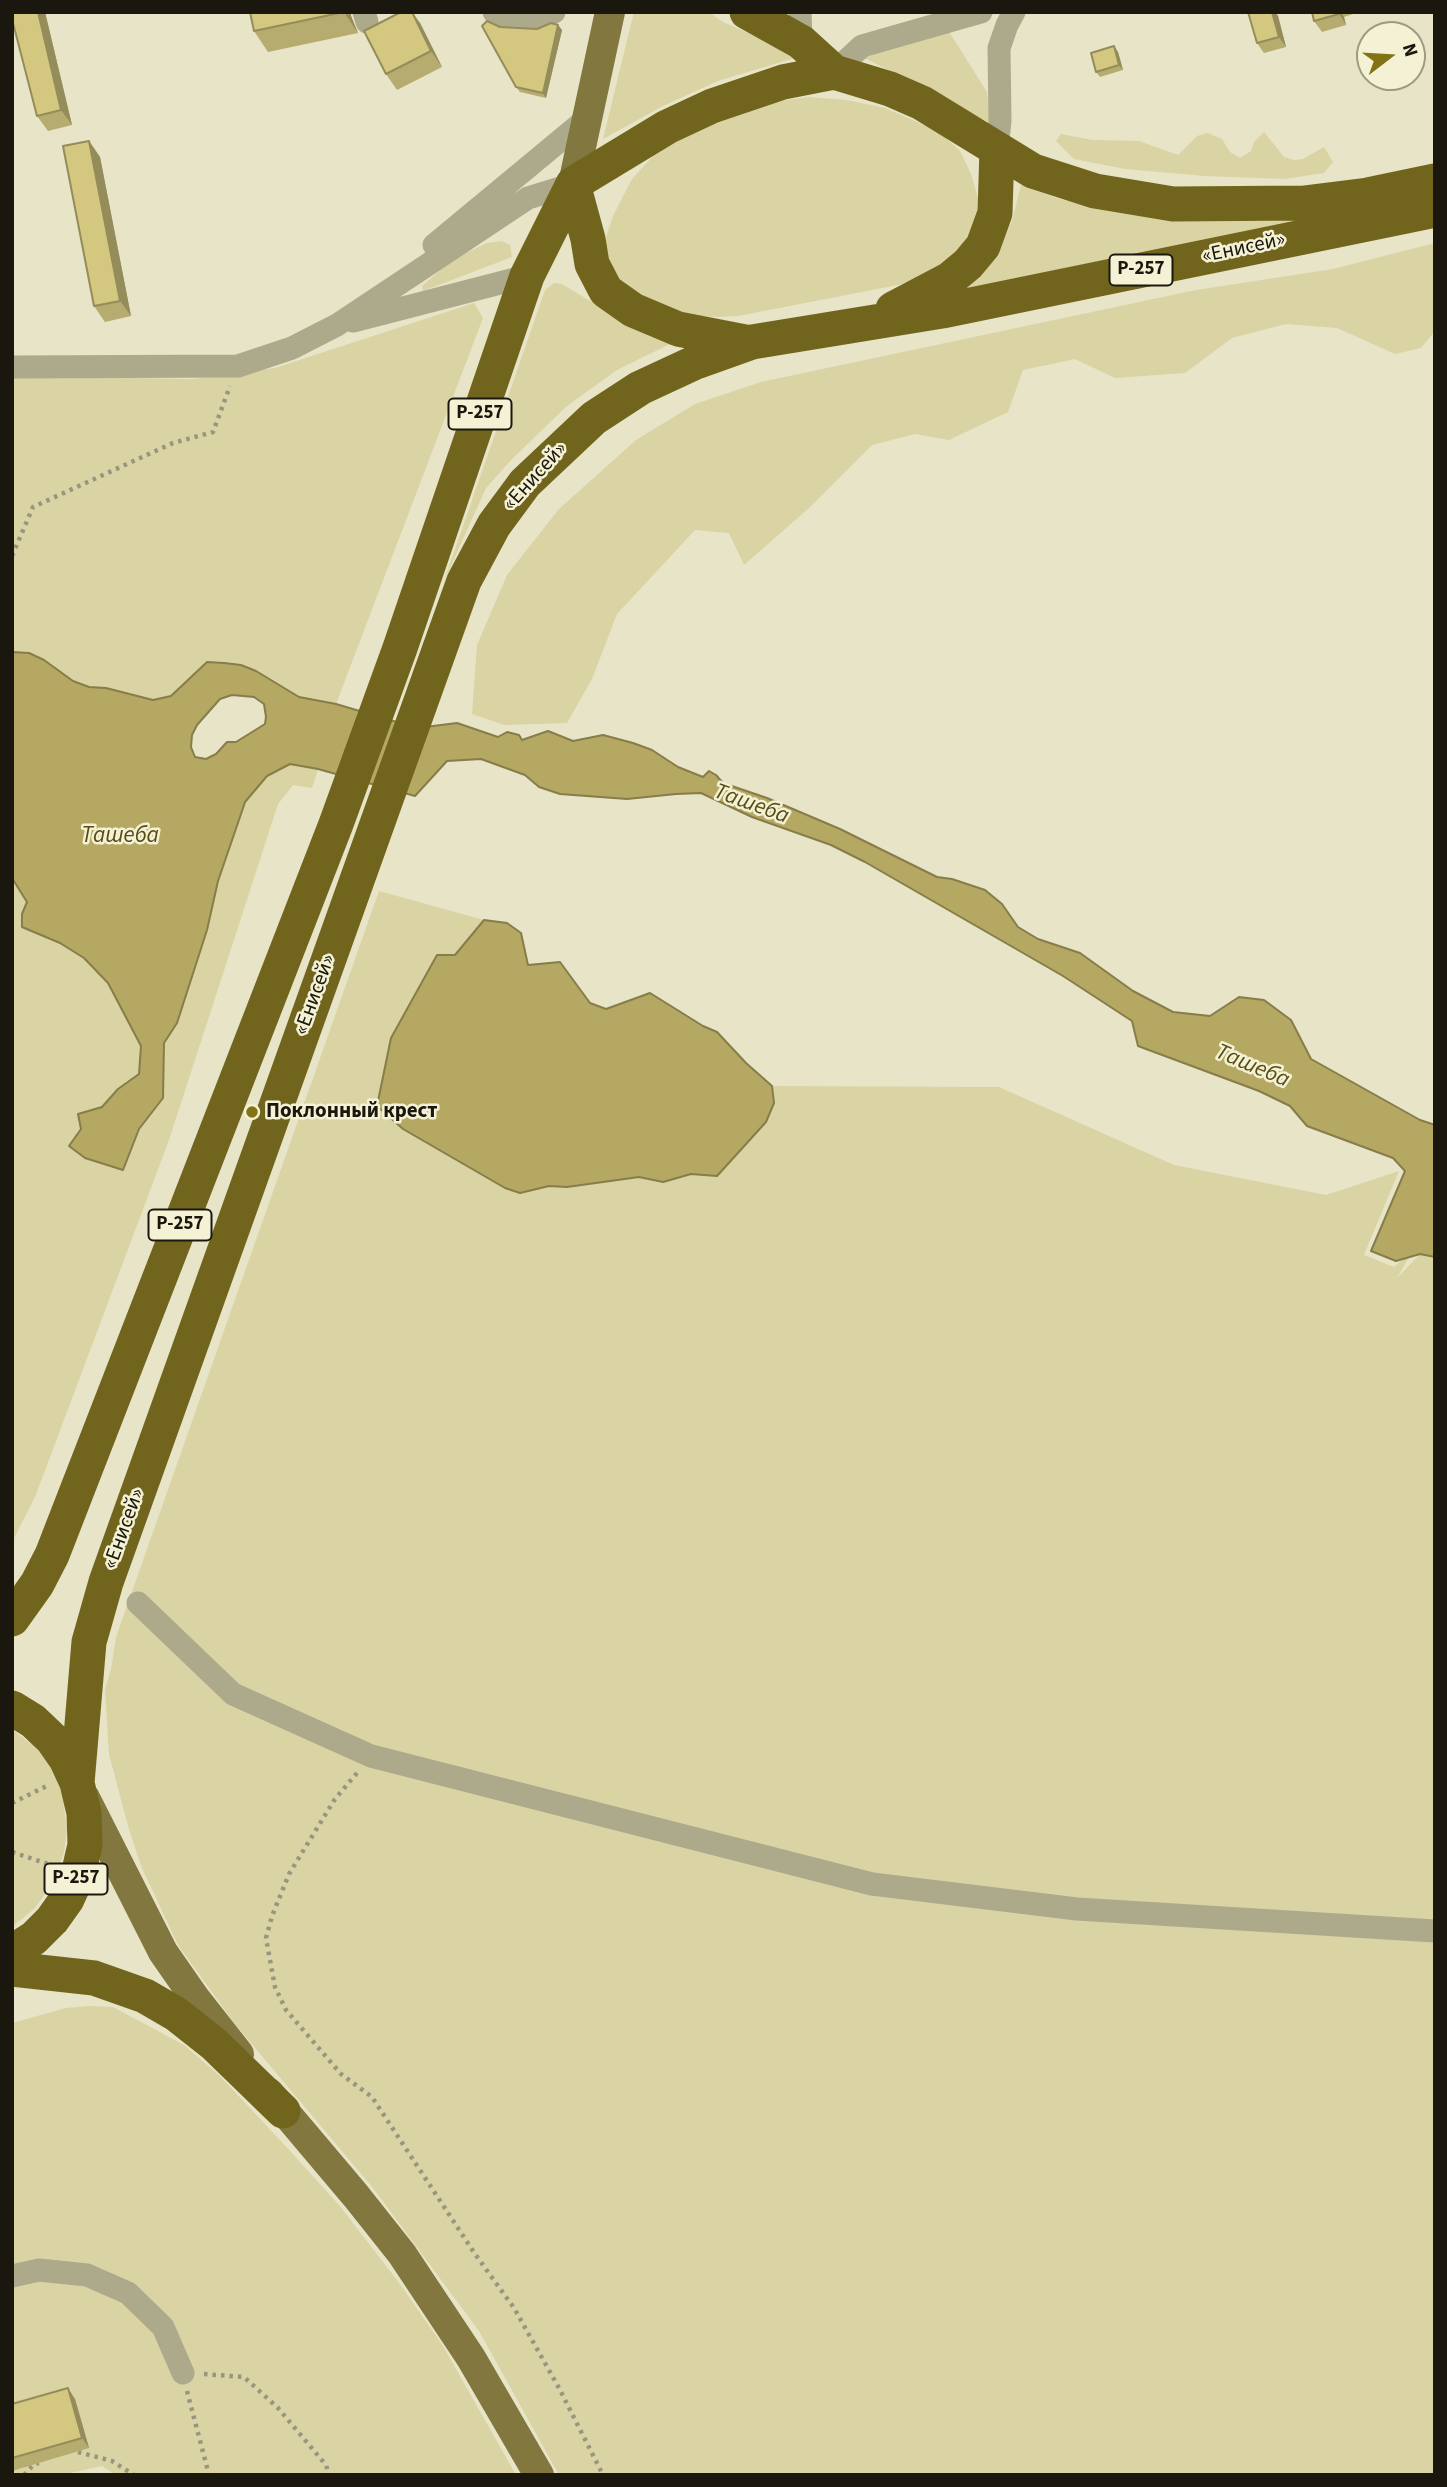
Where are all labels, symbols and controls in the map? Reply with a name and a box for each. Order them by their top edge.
north arrow [1356,21,1426,91]
text: N [1395,40,1424,60]
street label: «Енисей» [1200,228,1288,270]
road number: Р-257 [1110,254,1172,286]
road number: Р-257 [448,398,512,430]
street label: «Енисей» [498,437,574,517]
water label: Ташеба [710,779,792,831]
water label: Ташеба [81,823,159,851]
street label: «Енисей» [290,951,342,1039]
water label: Ташеба [1211,1039,1293,1095]
place label: Поклонный крест [266,1099,438,1125]
marker: Поклонный крест [244,1104,260,1120]
road number: Р-257 [148,1210,212,1240]
street label: «Енисей» [99,1485,151,1573]
road number: Р-257 [44,1864,108,1895]

